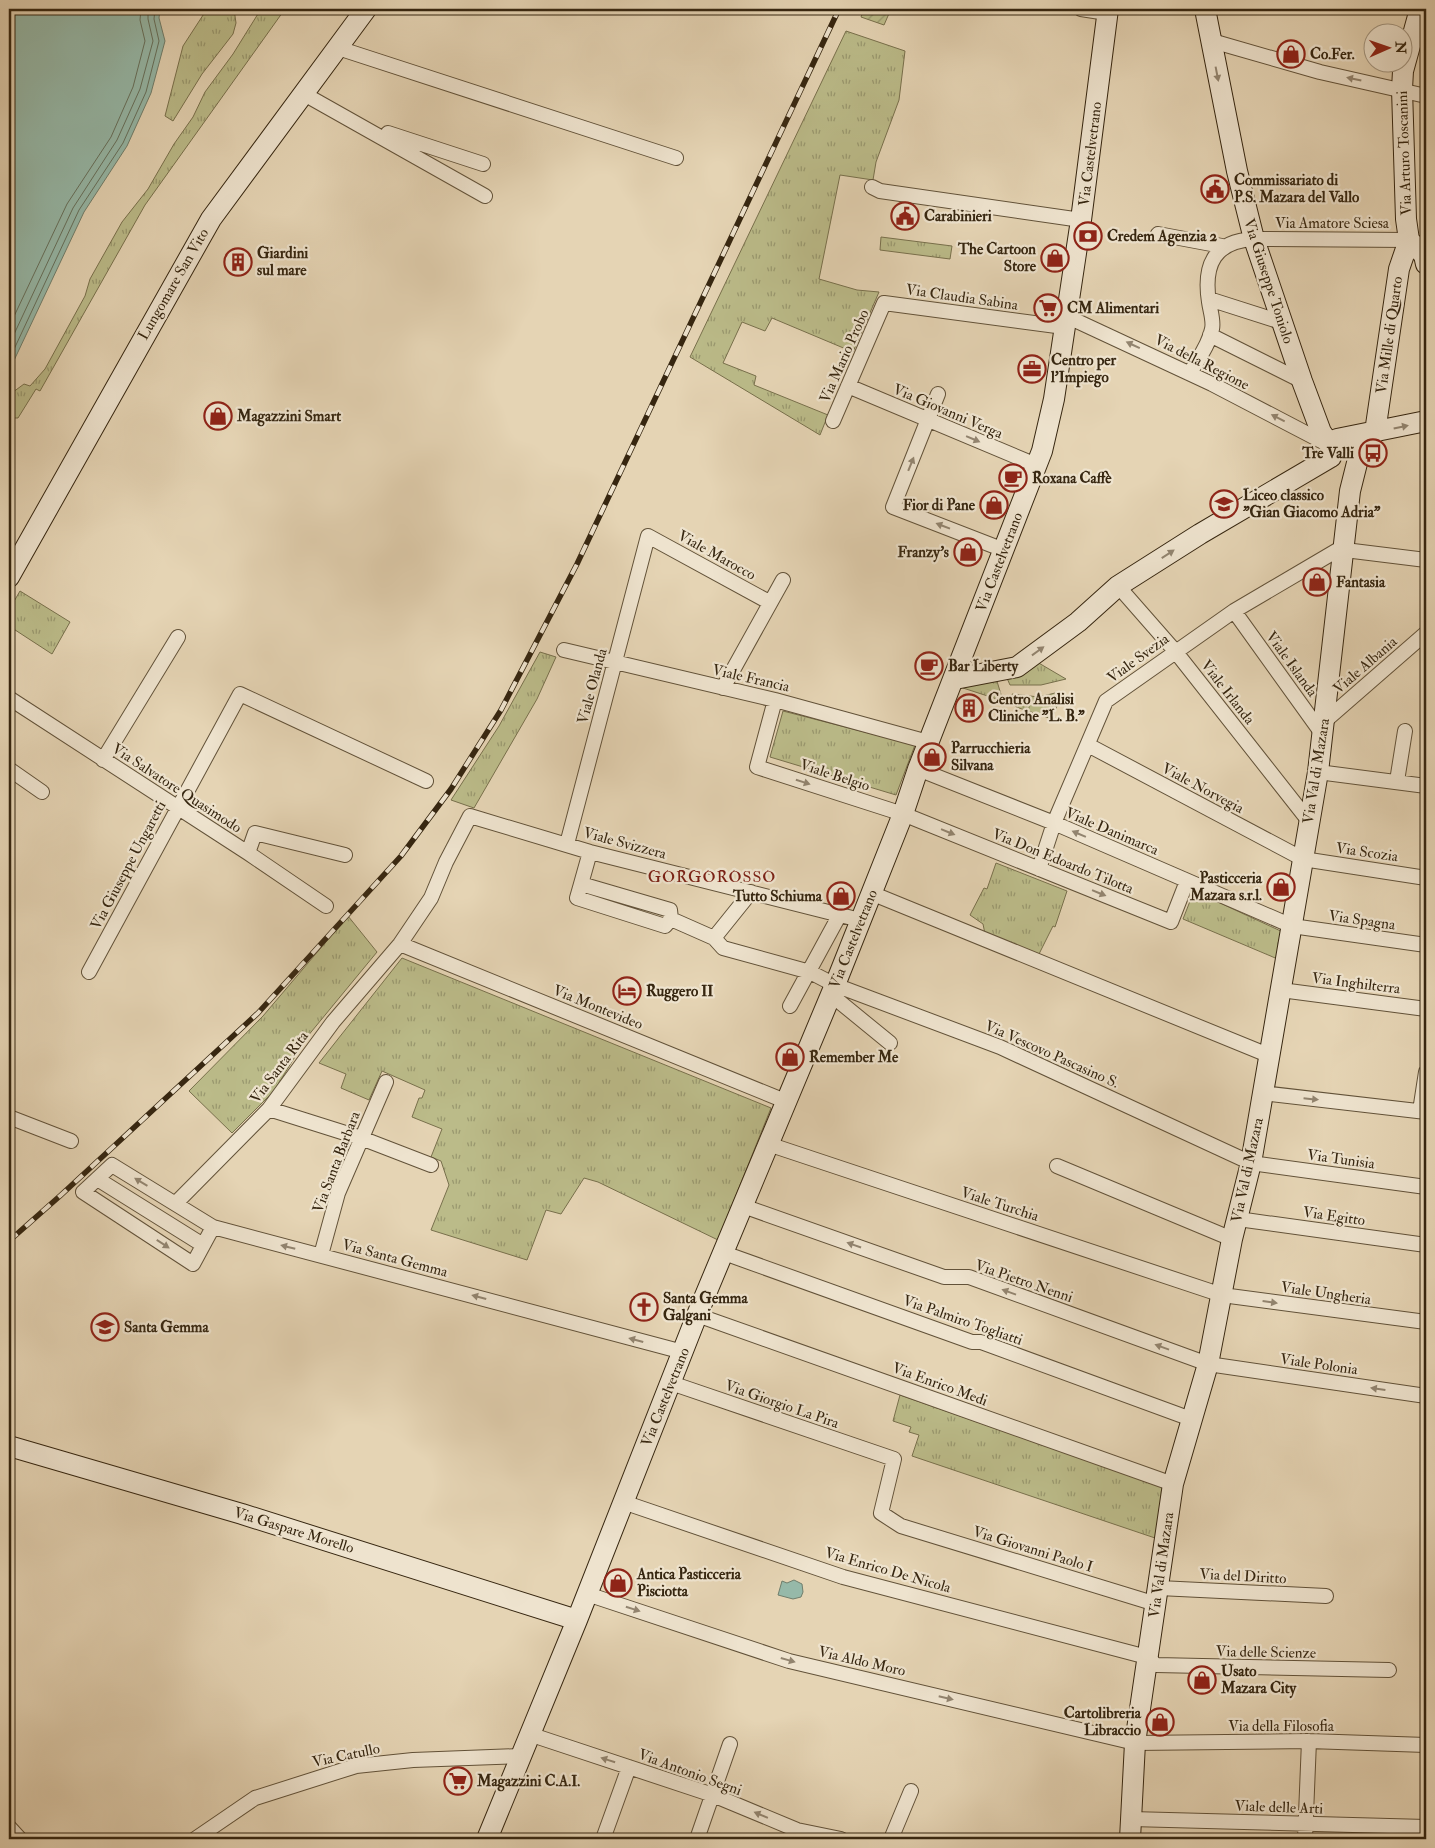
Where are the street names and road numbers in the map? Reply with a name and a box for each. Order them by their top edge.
street label: Via Arturo Toscanini [1393,90,1416,216]
street label: Via Castelvetrano [1075,101,1106,207]
street label: Via Amatore Sciesa [1275,214,1390,233]
street label: Via Giuseppe Toniolo [1238,216,1298,346]
street label: Lungomare San Vito [134,225,213,343]
street label: Via Mille di Quarto [1372,275,1407,395]
street label: Via Claudia Sabina [905,280,1020,315]
street label: Via Mario Probo [815,307,874,406]
street label: Via della Regione [1151,330,1252,395]
street label: Via Giovanni Verga [890,380,1006,443]
street label: Via Castelvetrano [972,510,1027,615]
street label: Viale Marocco [674,526,759,585]
street label: Viale Islanda [1261,628,1322,701]
street label: Viale Svezia [1104,629,1174,687]
street label: Viale Albania [1329,632,1402,698]
street label: Viale Olanda [573,646,612,726]
street label: Viale Irlanda [1196,656,1259,729]
street label: Viale Francia [710,660,792,697]
street label: Via Val di Mazara [1299,716,1334,825]
street label: Via Salvatore Quasimodo [108,739,245,837]
street label: Viale Belgio [797,755,872,796]
street label: Viale Norvegia [1159,759,1248,818]
street label: Via Giuseppe Ungaretti [86,798,171,933]
street label: Viale Danimarca [1062,803,1162,860]
street label: Viale Svizzera [581,823,669,864]
street label: Via Don Edoardo Tilotta [989,824,1137,899]
street label: Via Scozia [1334,839,1400,866]
street label: Via Castelvetrano [825,887,882,991]
street label: Via Spagna [1327,906,1397,936]
street label: Via Inghilterra [1311,969,1402,998]
street label: Via Montevideo [550,981,646,1034]
street label: Via Vescovo Pascasino S. [982,1016,1122,1093]
street label: Via Santa Rita [246,1027,313,1107]
street label: Via Santa Barbara [308,1108,365,1216]
street label: Via Val di Mazara [1227,1115,1268,1224]
street label: Via Tunisia [1306,1145,1377,1174]
street label: Viale Turchia [958,1183,1042,1226]
street label: Via Egitto [1301,1203,1366,1230]
street label: Via Santa Gemma [340,1235,451,1282]
street label: Via Pietro Nenni [972,1256,1075,1307]
street label: Viale Ungheria [1279,1278,1373,1309]
street label: Via Palmiro Togliatti [900,1291,1025,1350]
street label: Via Castelvetrano [637,1345,694,1449]
street label: Viale Polonia [1279,1350,1360,1379]
street label: Via Enrico Medi [889,1358,990,1411]
street label: Via Giorgio La Pira [722,1376,842,1433]
street label: Via Gaspare Morello [231,1503,356,1559]
street label: Via Val di Mazara [1145,1510,1178,1619]
street label: Via Giovanni Paolo I [970,1522,1095,1577]
street label: Via Enrico De Nicola [823,1543,954,1598]
street label: Via del Diritto [1199,1565,1287,1588]
street label: Via Aldo Moro [816,1642,907,1681]
street label: Via delle Scienze [1216,1642,1316,1663]
street label: Via della Filosofia [1228,1717,1335,1736]
street label: Via Catullo [311,1739,382,1772]
street label: Via Antonio Segni [635,1745,744,1800]
street label: Viale delle Arti [1234,1796,1324,1819]

